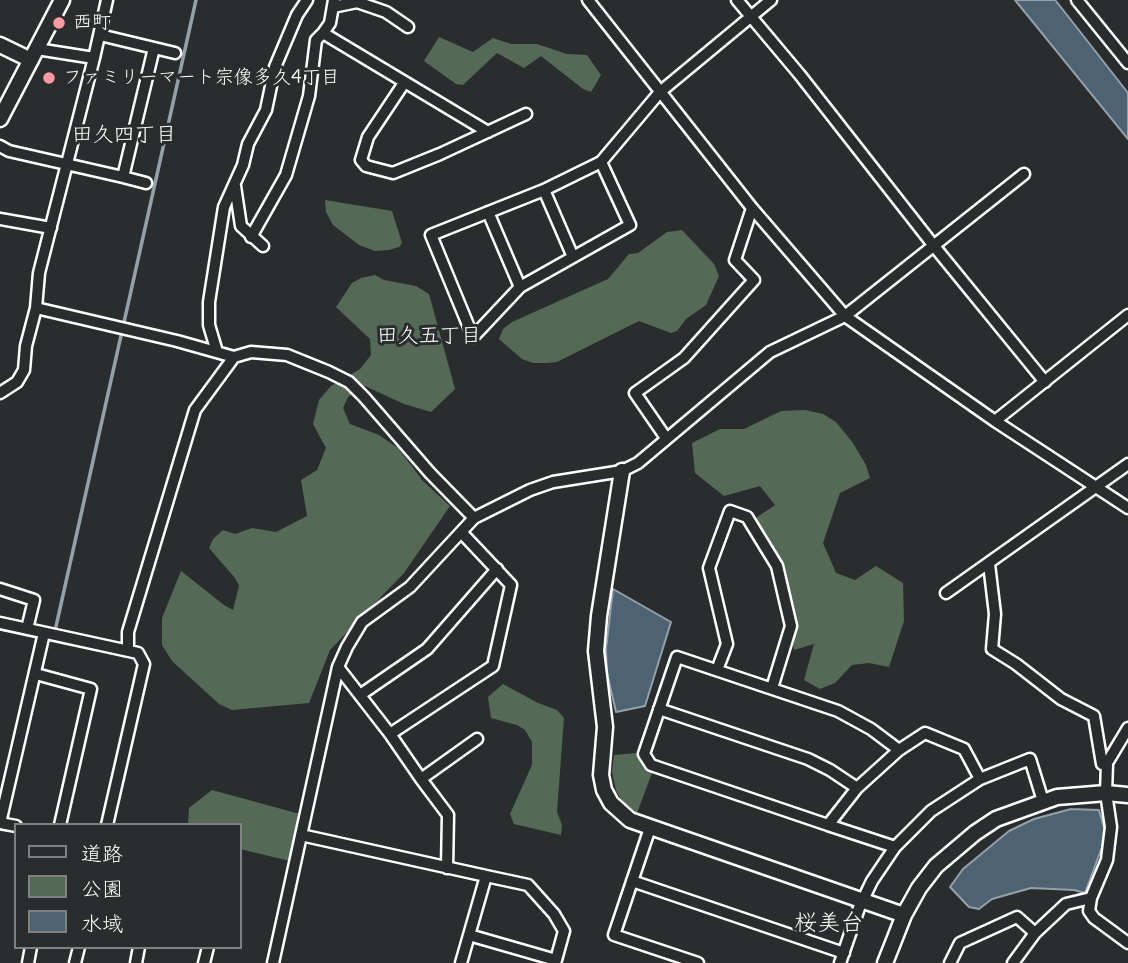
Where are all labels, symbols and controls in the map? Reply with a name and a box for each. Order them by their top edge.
place label: 西町 [73,12,111,34]
marker: 西町 [51,15,67,31]
place label: ファミリーマート宗像多久4丁目 [63,67,340,89]
marker: ファミリーマート宗像多久4丁目 [41,70,57,86]
district label: 田久四丁目 [72,122,176,148]
district label: 田久五丁目 [377,323,481,349]
legend [14,823,242,949]
text: 道路 [81,840,123,867]
text: 公園 [81,875,123,902]
district label: 桜美台 [795,909,863,937]
text: 水域 [81,910,123,937]

